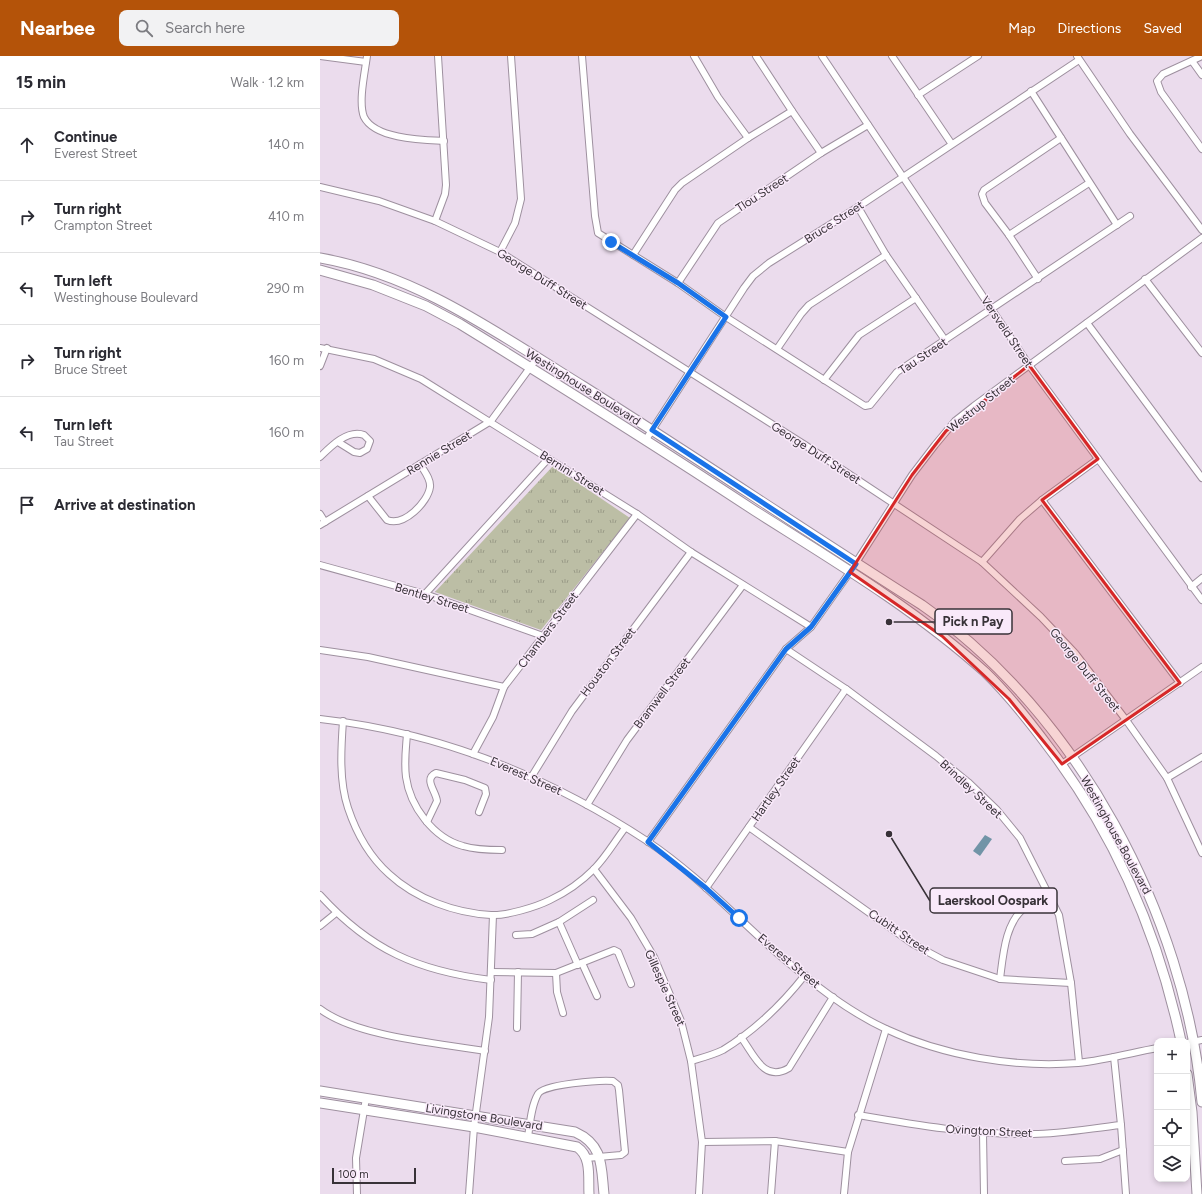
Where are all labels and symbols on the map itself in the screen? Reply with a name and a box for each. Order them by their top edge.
street label: Tlou Street [733,171,791,215]
street label: Bruce Street [802,197,867,246]
route end [602,233,620,251]
street label: George Duff Street [494,246,590,313]
street label: Versveld Street [978,294,1036,371]
street label: Tau Street [896,334,950,377]
street label: Westinghouse Boulevard [523,346,643,428]
street label: Westrup Street [945,372,1018,435]
street label: George Duff Street [769,419,864,487]
street label: Rennie Street [404,428,474,478]
street label: Bernini Street [537,448,607,499]
street label: Bentley Street [393,580,471,616]
street label: Chambers Street [515,589,581,671]
callout: Pick n Pay [935,609,1012,634]
text: Pick n Pay [943,614,1004,629]
street label: Houston Street [577,624,639,699]
street label: George Duff Street [1047,625,1123,715]
street label: Bramwell Street [631,654,694,731]
street label: Everest Street [488,754,564,798]
street label: Hartley Street [749,754,804,824]
street label: Brindley Street [937,757,1005,822]
street label: Westinghouse Boulevard [1078,773,1154,897]
callout: Laerskool Oospark [930,888,1057,913]
text: Laerskool Oospark [938,893,1048,908]
street label: Cubitt Street [866,906,933,958]
route start [730,909,748,927]
street label: Everest Street [755,931,823,991]
street label: Gillespie Street [642,948,688,1029]
street label: Livingstone Boulevard [424,1101,544,1133]
street label: Ovington Street [945,1122,1033,1140]
scale bar [332,1166,416,1185]

